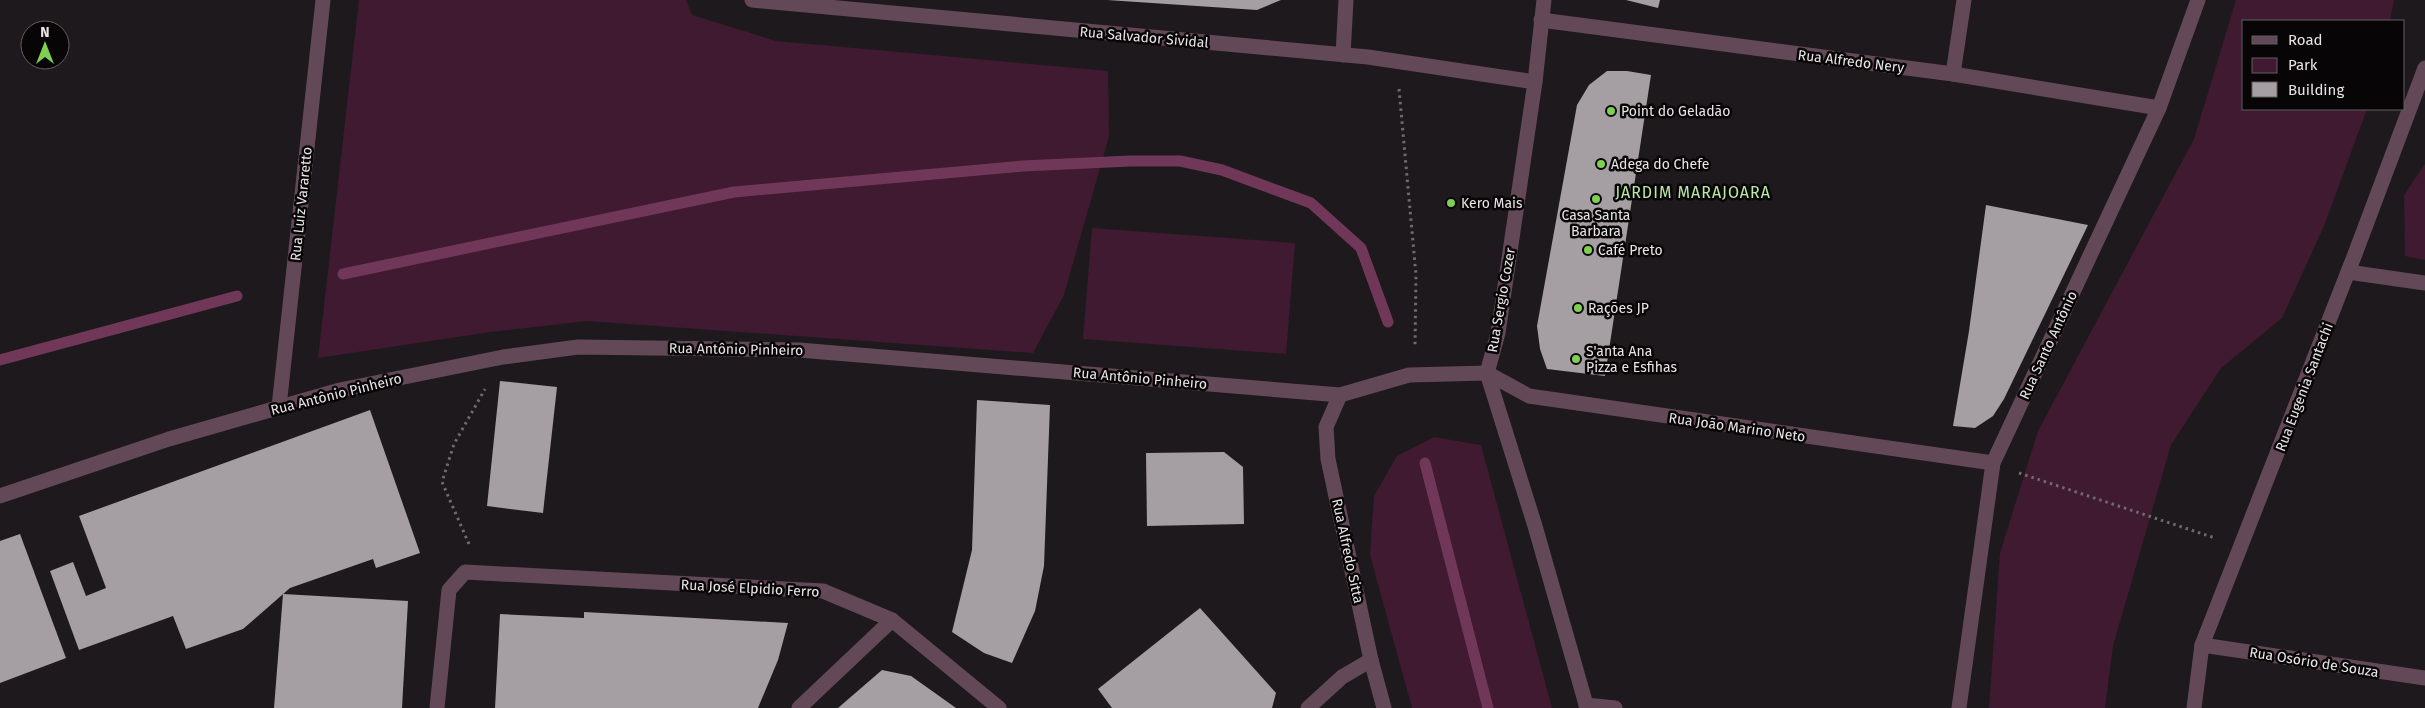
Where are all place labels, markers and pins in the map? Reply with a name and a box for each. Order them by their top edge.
place label: Point do Geladão [1621,103,1730,120]
marker: Point do Geladão [1605,105,1617,117]
place label: Adega do Chefe [1611,156,1709,173]
marker: Adega do Chefe [1595,158,1607,170]
marker: Casa Santa Barbara [1590,193,1602,205]
place label: Kero Mais [1461,195,1523,212]
marker: Kero Mais [1445,197,1457,209]
place label: Casa Santa Barbara [1562,207,1630,240]
place label: Café Preto [1598,242,1663,259]
marker: Café Preto [1582,244,1594,256]
place label: Rações JP [1588,300,1649,317]
marker: Rações JP [1572,302,1584,314]
place label: S'anta Ana Pizza e Esfihas [1586,343,1677,376]
marker: S'anta Ana Pizza e Esfihas [1570,353,1582,365]

